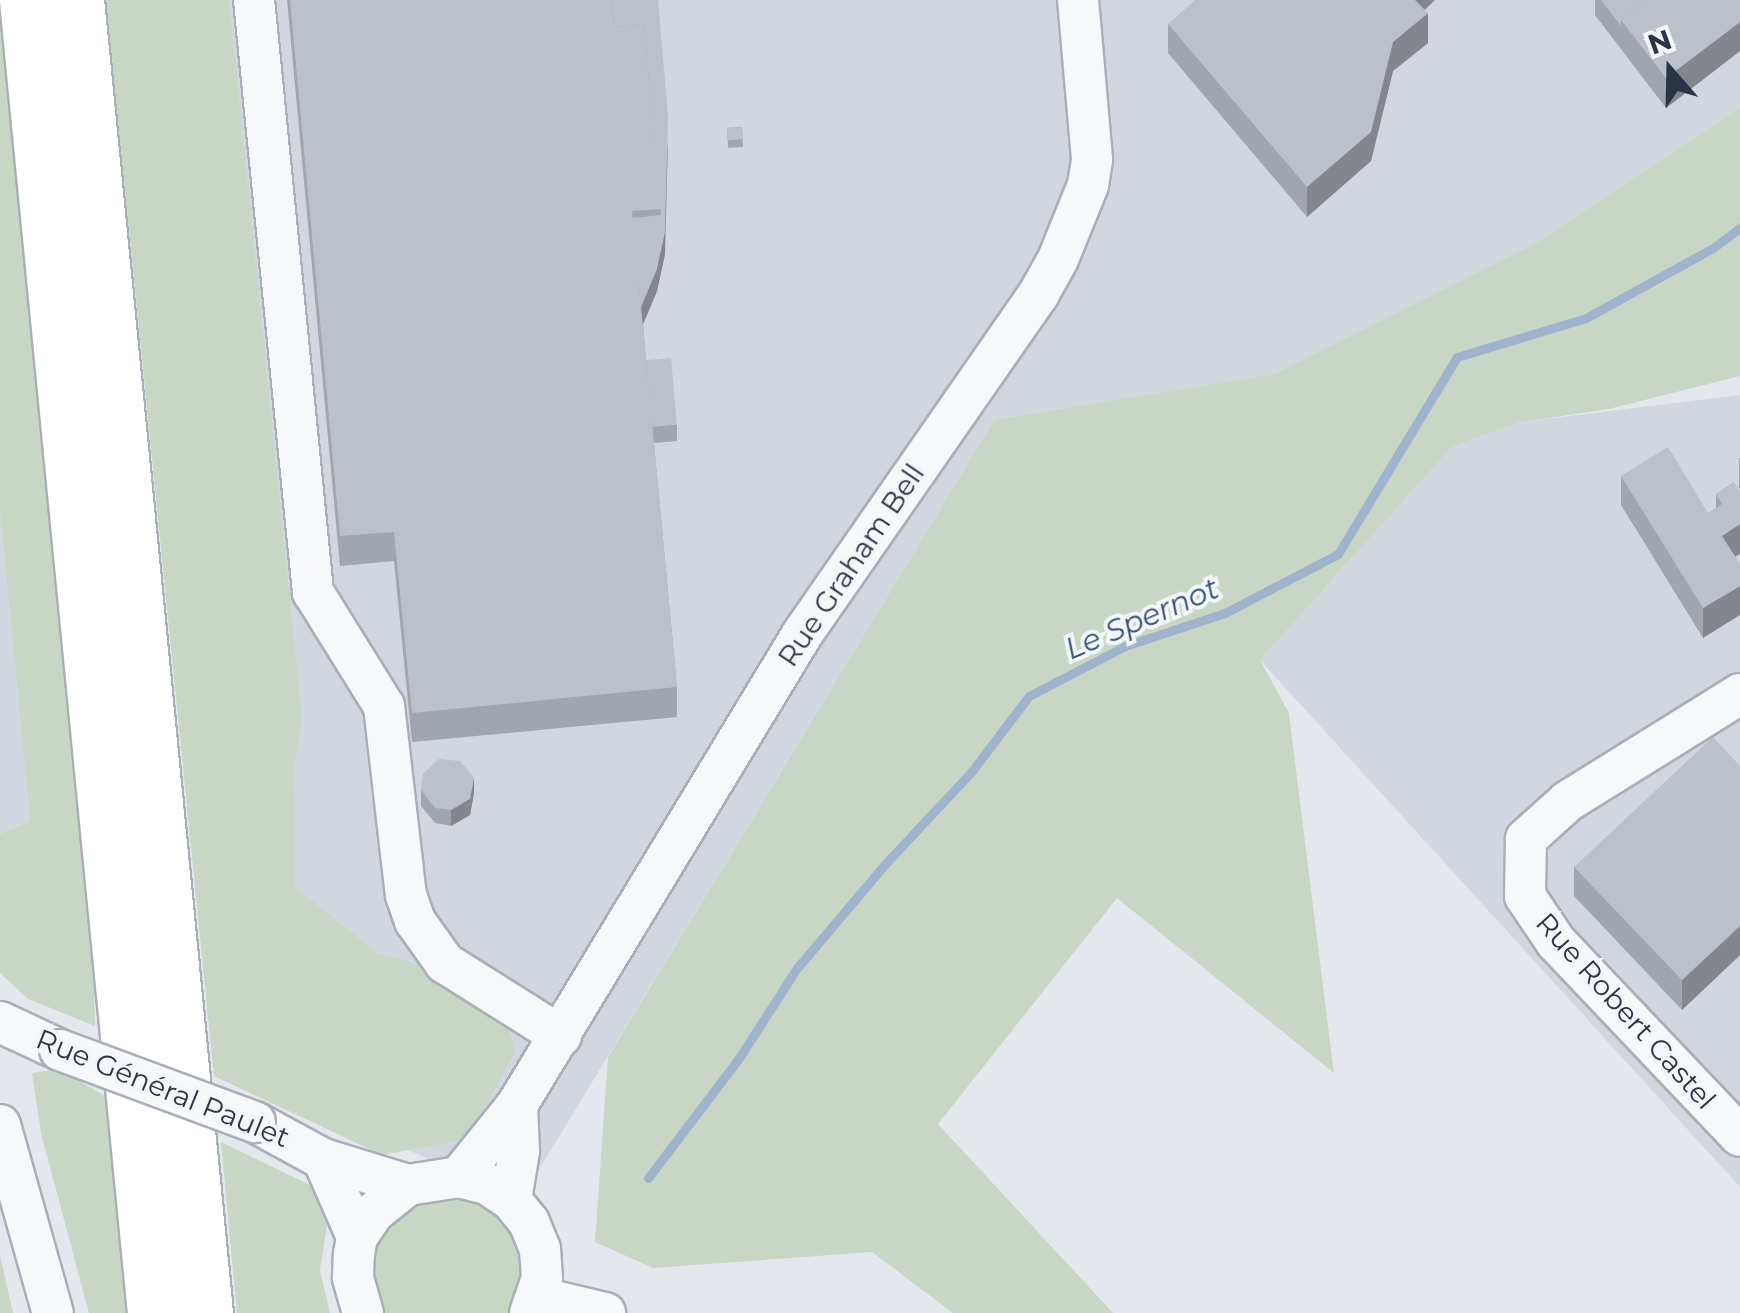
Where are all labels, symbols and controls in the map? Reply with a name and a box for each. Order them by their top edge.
north arrow [1620,20,1720,120]
text: N [1643,22,1676,62]
street label: Rue Graham Bell [771,457,931,673]
water label: Le Spernot [1060,571,1224,667]
street label: Rue Robert Castel [1529,906,1723,1116]
street label: Rue Général Paulet [32,1022,294,1154]

